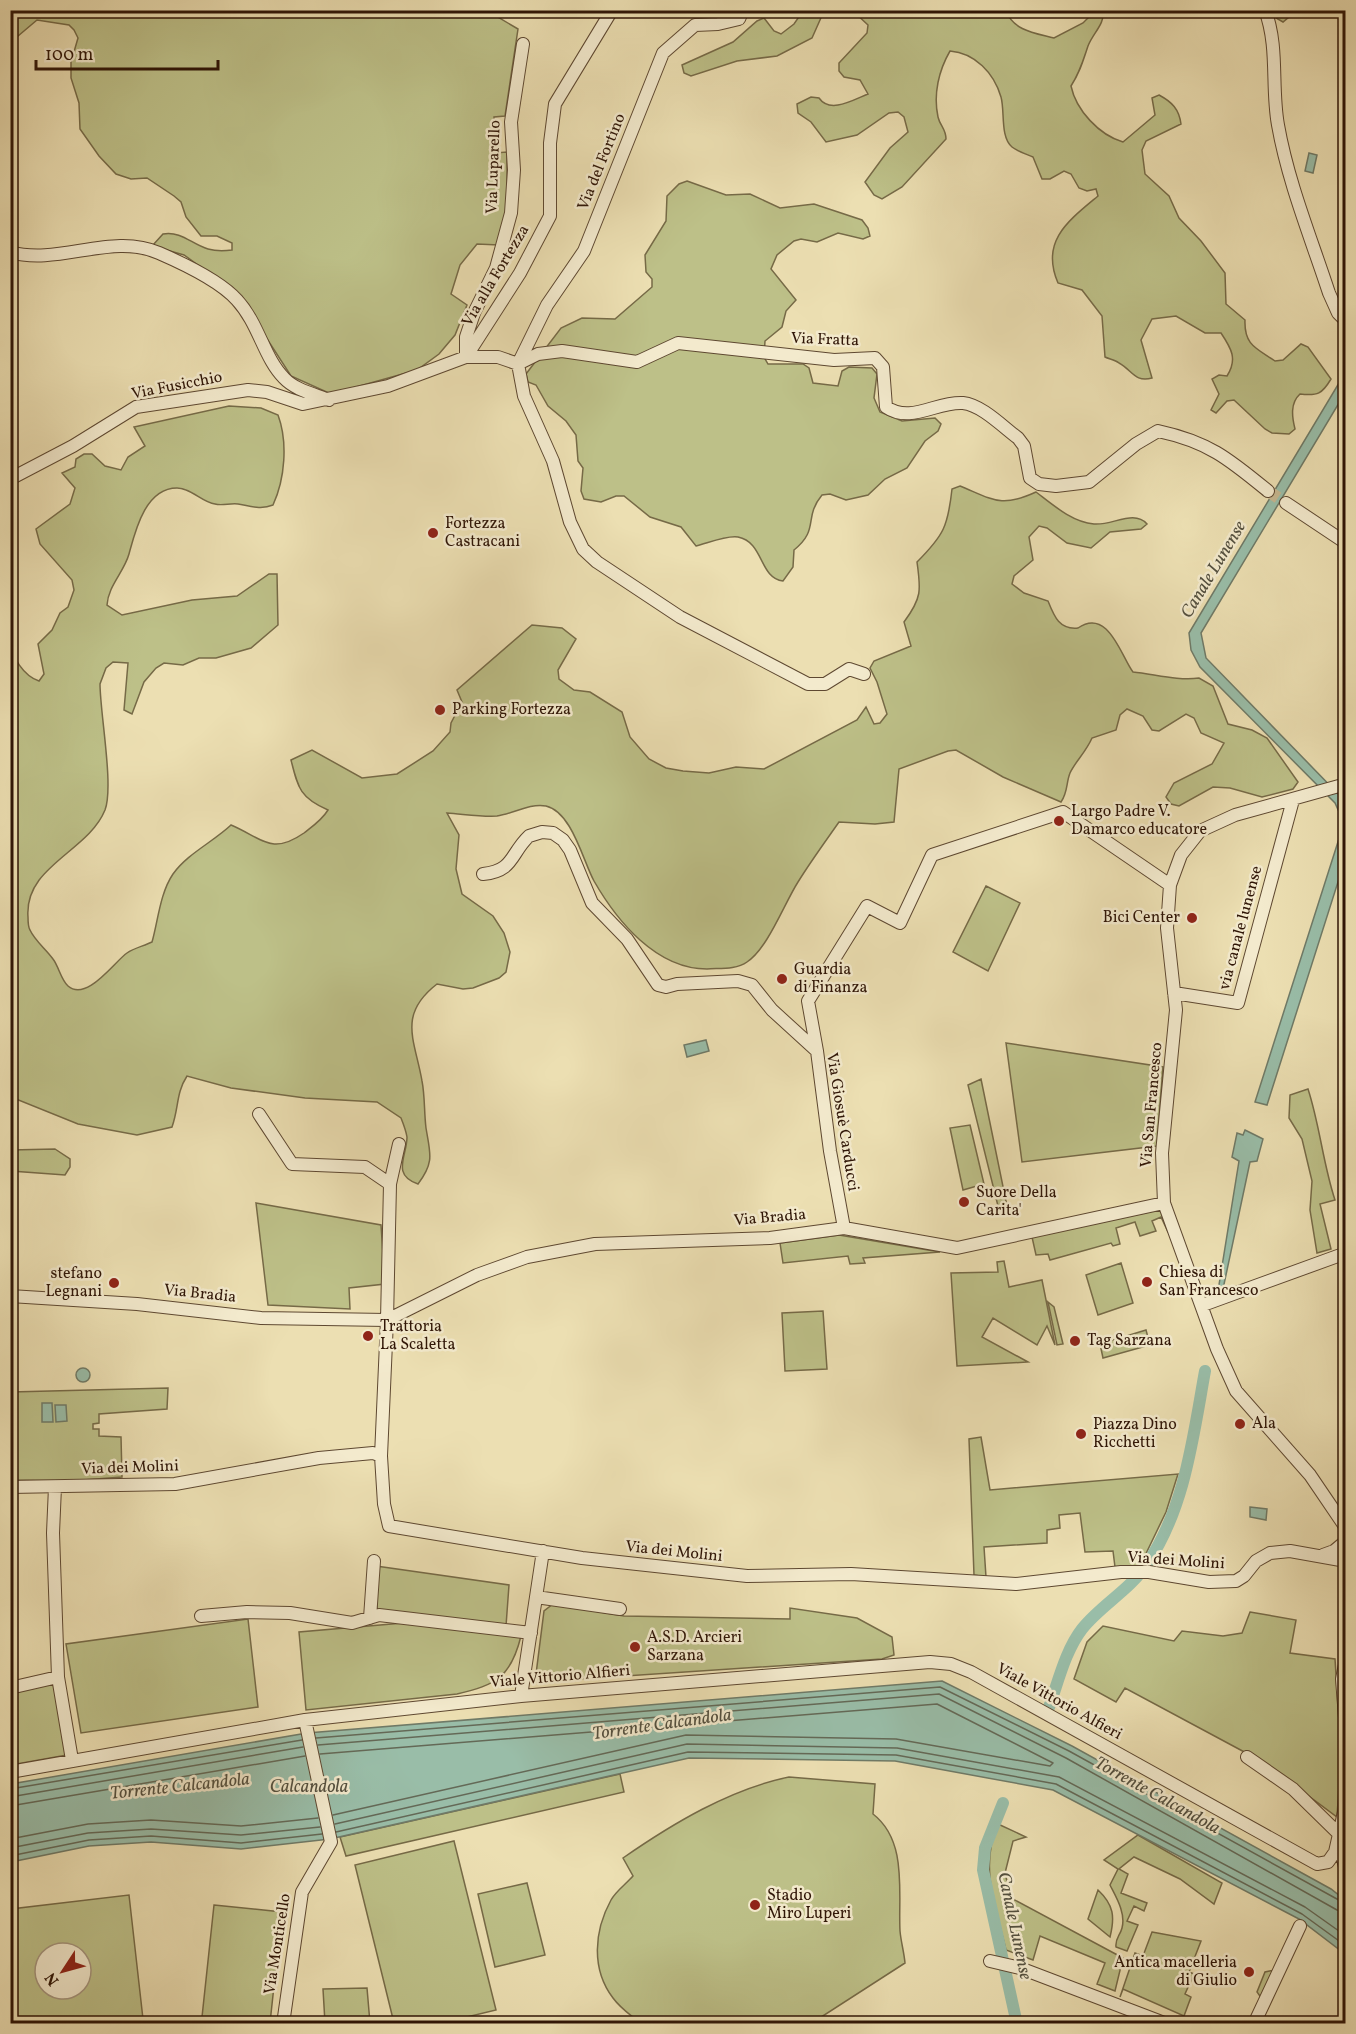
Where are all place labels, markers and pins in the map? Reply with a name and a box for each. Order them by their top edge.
place label: Fortezza Castracani [445,513,520,553]
marker: Fortezza Castracani [426,526,440,540]
place label: Parking Fortezza [452,699,571,721]
marker: Parking Fortezza [433,703,447,717]
place label: Largo Padre V. Damarco educatore [1071,801,1207,841]
marker: Largo Padre V. Damarco educatore [1052,814,1066,828]
place label: Bici Center [1103,907,1180,929]
marker: Bici Center [1185,911,1199,925]
place label: Guardia di Finanza [794,959,867,999]
marker: Guardia di Finanza [775,972,789,986]
place label: Suore Della Carita' [976,1182,1057,1222]
marker: Suore Della Carita' [957,1195,971,1209]
place label: Chiesa di San Francesco [1159,1262,1259,1302]
place label: stefano Legnani [45,1263,102,1303]
marker: Chiesa di San Francesco [1140,1275,1154,1289]
marker: stefano Legnani [107,1276,121,1290]
place label: Trattoria La Scaletta [380,1316,456,1356]
marker: Trattoria La Scaletta [361,1329,375,1343]
place label: Tag Sarzana [1087,1330,1172,1352]
marker: Tag Sarzana [1068,1334,1082,1348]
place label: Ala [1252,1413,1276,1435]
place label: Piazza Dino Ricchetti [1093,1414,1177,1454]
marker: Ala [1233,1417,1247,1431]
marker: Piazza Dino Ricchetti [1074,1427,1088,1441]
place label: A.S.D. Arcieri Sarzana [647,1627,742,1667]
marker: A.S.D. Arcieri Sarzana [628,1640,642,1654]
place label: Stadio Miro Luperi [767,1885,852,1925]
marker: Stadio Miro Luperi [748,1898,762,1912]
place label: Antica macelleria di Giulio [1114,1952,1237,1992]
marker: Antica macelleria di Giulio [1242,1965,1256,1979]

